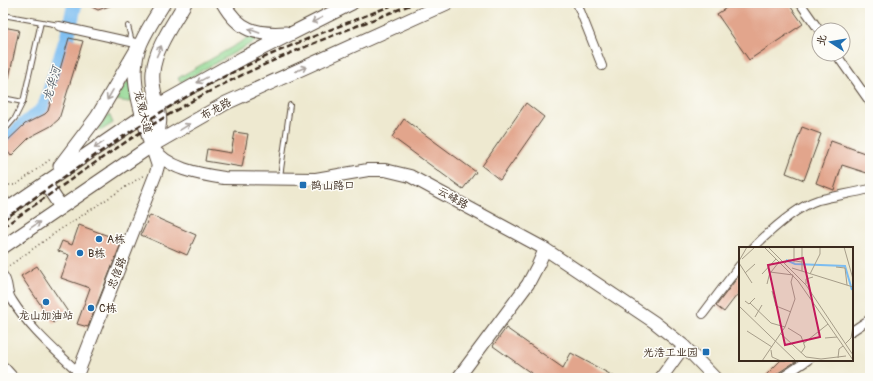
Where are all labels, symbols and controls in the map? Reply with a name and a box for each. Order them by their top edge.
one-way arrow [311,17,323,24]
north arrow [811,22,851,62]
one-way arrow [248,26,260,34]
text: 北 [814,33,829,47]
one-way arrow [156,46,163,58]
water label: 龙华河 [40,63,65,103]
one-way arrow [295,65,307,72]
one-way arrow [196,77,208,85]
one-way arrow [106,89,114,101]
street label: 龙观大道 [131,89,155,135]
street label: 布龙路 [198,95,234,123]
one-way arrow [179,123,191,131]
one-way arrow [94,141,105,149]
place label: 鹊山路口 [311,179,355,192]
marker: 鹊山路口 [298,180,308,190]
street label: 云峰路 [435,184,471,212]
one-way arrow [29,221,40,229]
place label: A栋 [107,233,125,246]
marker: A栋 [94,234,104,244]
place label: B栋 [88,247,105,260]
inset map [739,247,853,361]
marker: B栋 [75,248,85,258]
street label: 忠信路 [105,255,129,291]
marker: 龙山加油站 [41,297,51,307]
place label: C栋 [99,302,117,315]
marker: C栋 [86,303,96,313]
place label: 龙山加油站 [19,309,74,322]
place label: 光浩工业园 [643,346,698,359]
marker: 光浩工业园 [701,347,711,357]

